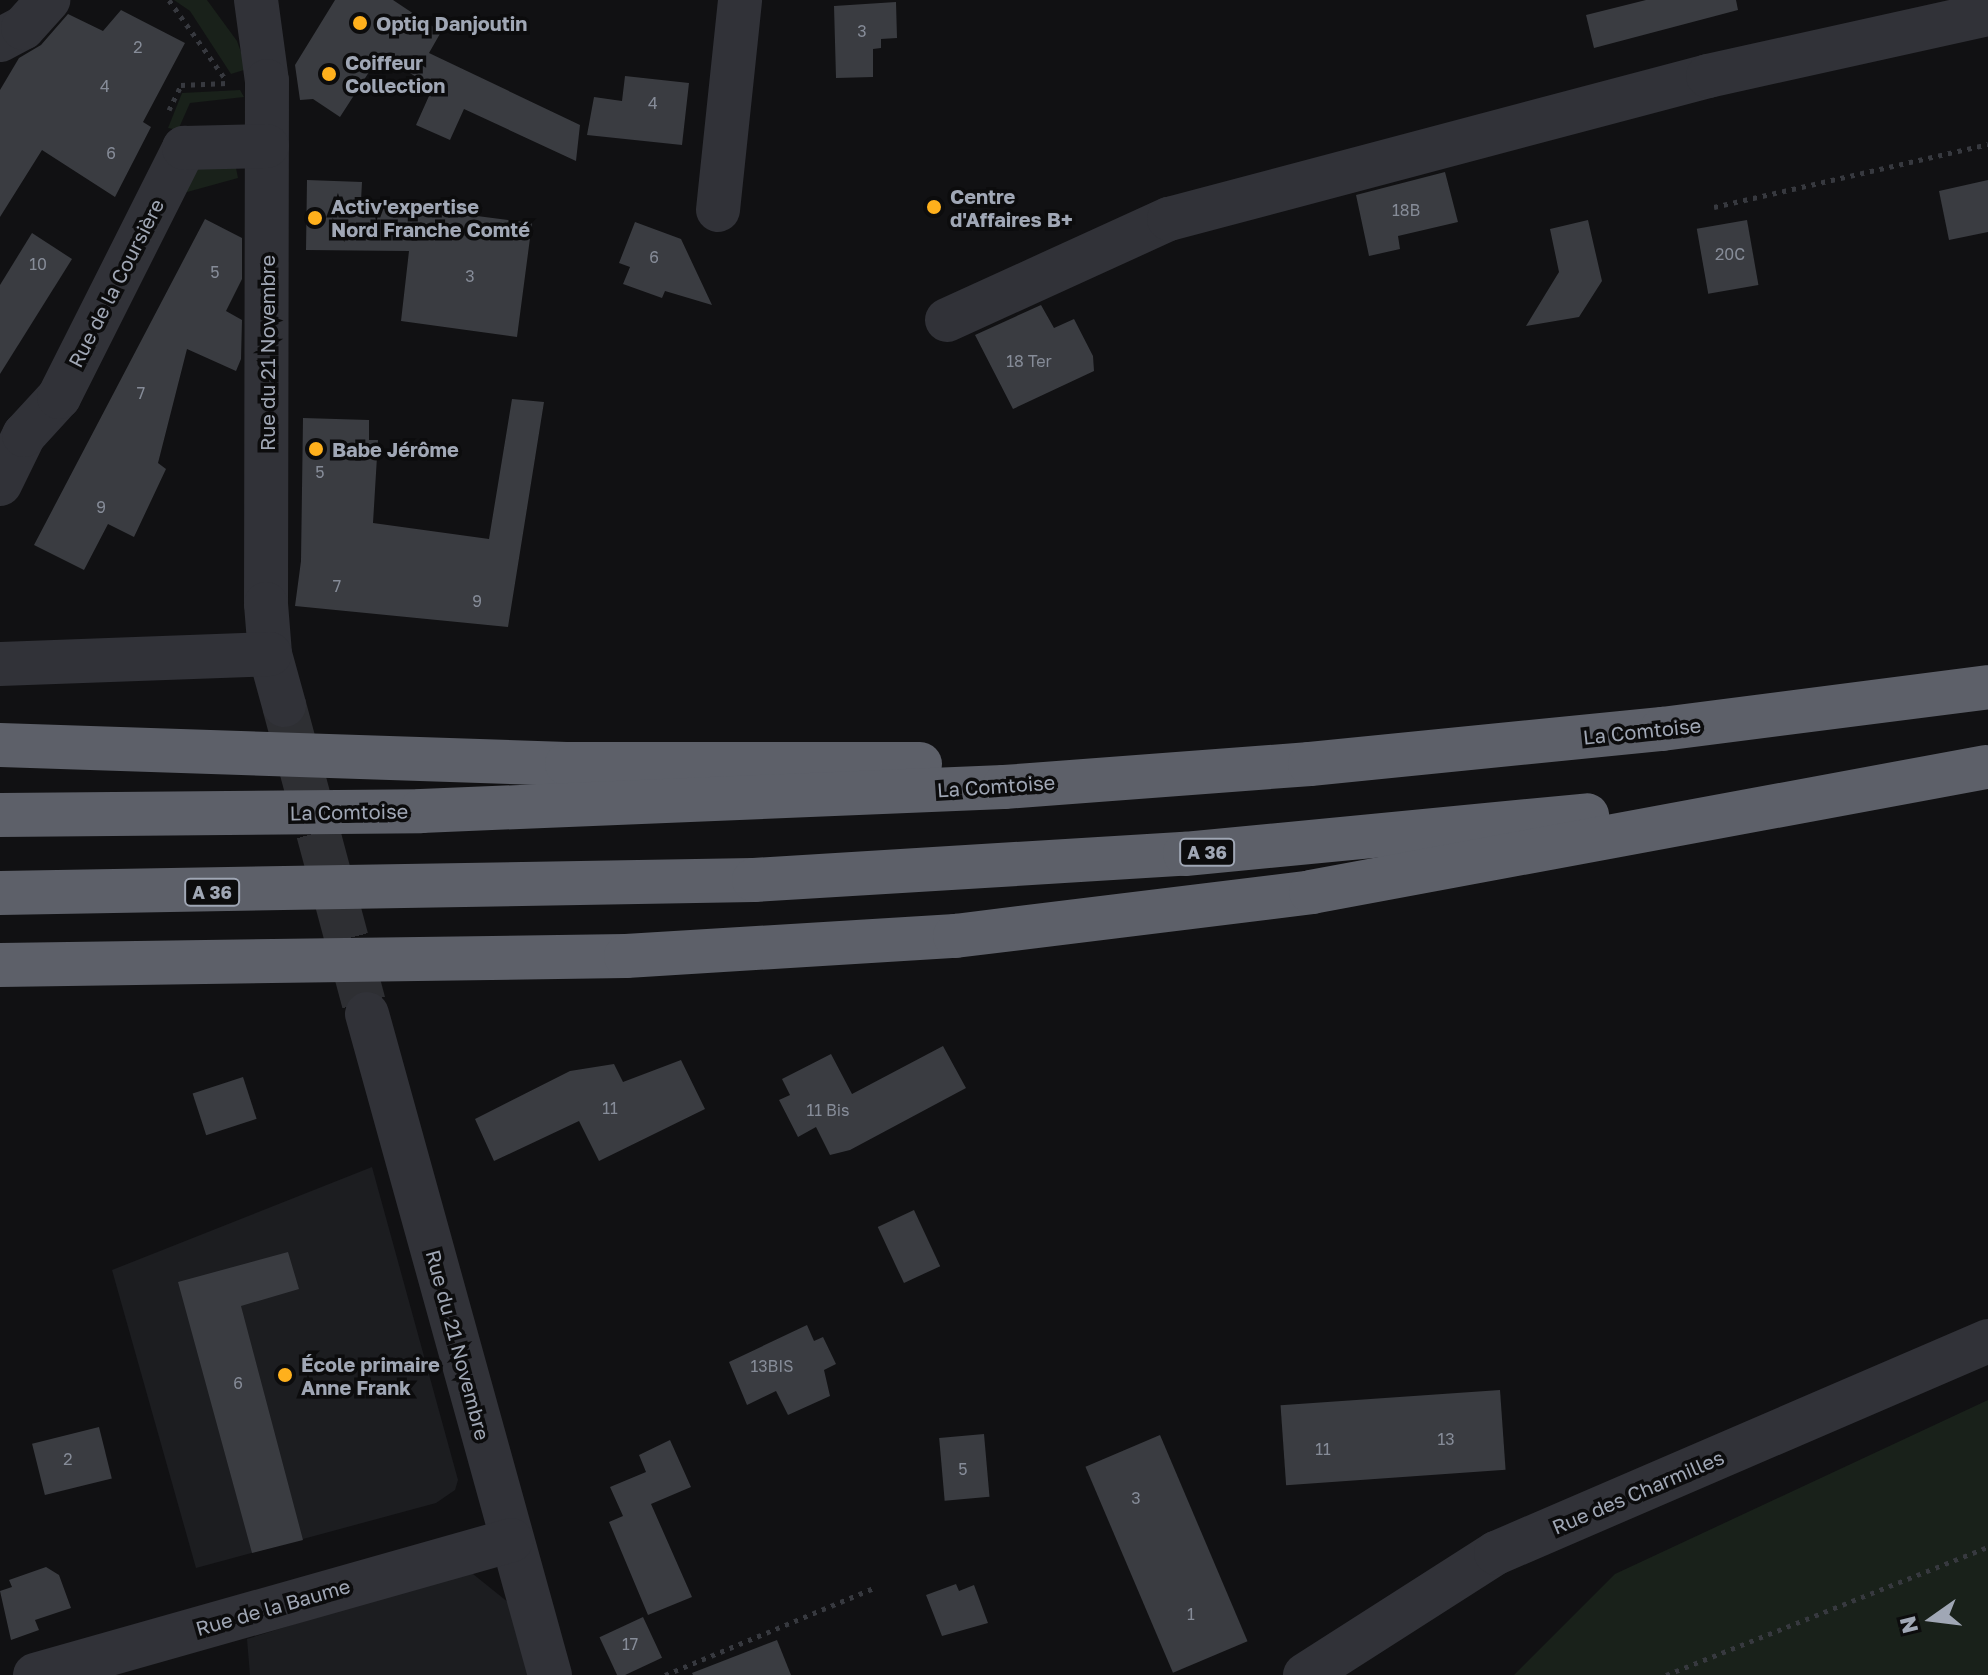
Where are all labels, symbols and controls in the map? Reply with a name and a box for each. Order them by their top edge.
place label: Optiq Danjoutin [376,11,527,35]
marker: Optiq Danjoutin [351,14,369,32]
house number: 3 [857,21,867,41]
house number: 2 [133,37,143,57]
place label: Coiffeur Collection [345,50,445,97]
marker: Coiffeur Collection [320,65,338,83]
house number: 4 [100,76,110,96]
house number: 4 [648,93,658,113]
house number: 6 [106,143,116,163]
place label: Centre d'Affaires B+ [950,184,1073,231]
place label: Activ'expertise Nord Franche Comté [331,194,530,241]
street label: Rue de la Coursière [63,195,169,371]
marker: Centre d'Affaires B+ [925,198,943,216]
house number: 18B [1392,200,1420,220]
marker: Activ'expertise Nord Franche Comté [306,209,324,227]
house number: 20C [1715,244,1745,264]
house number: 6 [649,247,659,267]
house number: 10 [29,254,47,274]
street label: Rue du 21 Novembre [255,255,279,451]
house number: 5 [210,262,220,282]
house number: 3 [465,266,475,286]
house number: 18 Ter [1006,351,1052,371]
house number: 7 [137,383,145,403]
place label: Babe Jérôme [332,437,459,461]
marker: Babe Jérôme [307,440,325,458]
house number: 5 [315,462,325,482]
house number: 9 [96,497,106,517]
house number: 7 [333,576,341,596]
house number: 9 [472,591,482,611]
street label: La Comtoise [1582,713,1702,749]
street label: La Comtoise [936,770,1056,802]
street label: La Comtoise [290,799,408,825]
road number: A 36 [1179,838,1235,866]
road number: A 36 [184,878,240,906]
house number: 11 [602,1098,618,1118]
house number: 11 Bis [806,1100,850,1120]
street label: Rue du 21 Novembre [421,1247,495,1443]
place label: École primaire Anne Frank [301,1352,440,1399]
house number: 13BIS [750,1356,794,1376]
marker: École primaire Anne Frank [276,1366,294,1384]
house number: 6 [233,1373,243,1393]
house number: 13 [1437,1429,1455,1449]
house number: 11 [1315,1439,1331,1459]
street label: Rue des Charmilles [1549,1445,1727,1539]
house number: 2 [63,1449,73,1469]
house number: 5 [958,1459,968,1479]
house number: 3 [1131,1488,1141,1508]
street label: Rue de la Baume [193,1573,353,1641]
north arrow [1892,1579,1972,1659]
house number: 1 [1187,1604,1195,1624]
text: N [1893,1614,1923,1636]
house number: 17 [622,1634,638,1654]

